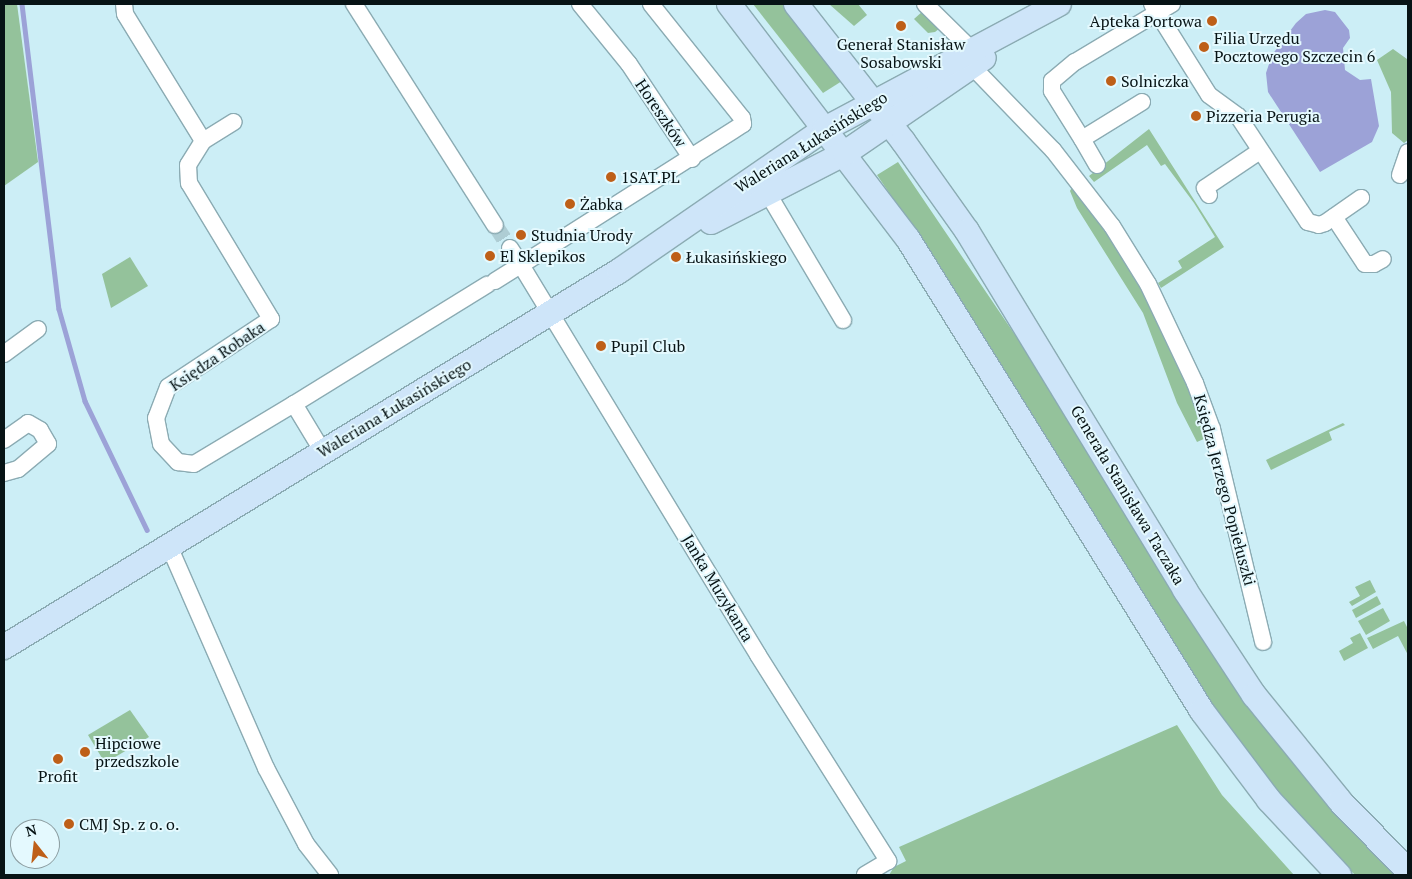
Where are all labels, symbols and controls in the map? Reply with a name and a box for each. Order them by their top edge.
place label: Apteka Portowa [1090,11,1202,31]
marker: Apteka Portowa [1206,15,1218,27]
marker: Generał Stanisław Sosabowski [895,20,907,32]
place label: Filia Urzędu Pocztowego Szczecin 6 [1214,28,1375,66]
place label: Generał Stanisław Sosabowski [837,34,965,72]
marker: Filia Urzędu Pocztowego Szczecin 6 [1198,41,1210,53]
place label: Solniczka [1121,71,1189,91]
street label: Horeszków [631,75,691,151]
marker: Solniczka [1105,75,1117,87]
street label: Waleriana Łukasińskiego [731,87,891,197]
place label: Pizzeria Perugia [1206,106,1320,126]
marker: Pizzeria Perugia [1190,110,1202,122]
place label: 1SAT.PL [621,167,680,187]
marker: 1SAT.PL [605,171,617,183]
place label: Żabka [580,194,623,214]
marker: Żabka [564,198,576,210]
place label: Studnia Urody [531,225,633,245]
marker: Studnia Urody [515,229,527,241]
place label: El Sklepikos [500,246,585,266]
place label: Łukasińskiego [686,247,787,267]
marker: El Sklepikos [484,250,496,262]
marker: Łukasińskiego [670,251,682,263]
street label: Księdza Robaka [166,317,268,395]
place label: Pupil Club [611,336,685,356]
marker: Pupil Club [595,340,607,352]
street label: Waleriana Łukasińskiego [314,354,474,462]
street label: Księdza Jerzego Popiełuszki [1190,392,1260,588]
street label: Generała Stanisława Taczaka [1067,402,1189,588]
street label: Janka Muzykanta [678,531,758,645]
place label: Hipciowe przedszkole [95,733,179,771]
marker: Hipciowe przedszkole [79,746,91,758]
marker: Profit [52,753,64,765]
place label: Profit [38,766,78,786]
place label: CMJ Sp. z o. o. [79,814,181,834]
marker: CMJ Sp. z o. o. [63,818,75,830]
north arrow [10,819,60,869]
text: N [23,819,39,841]

